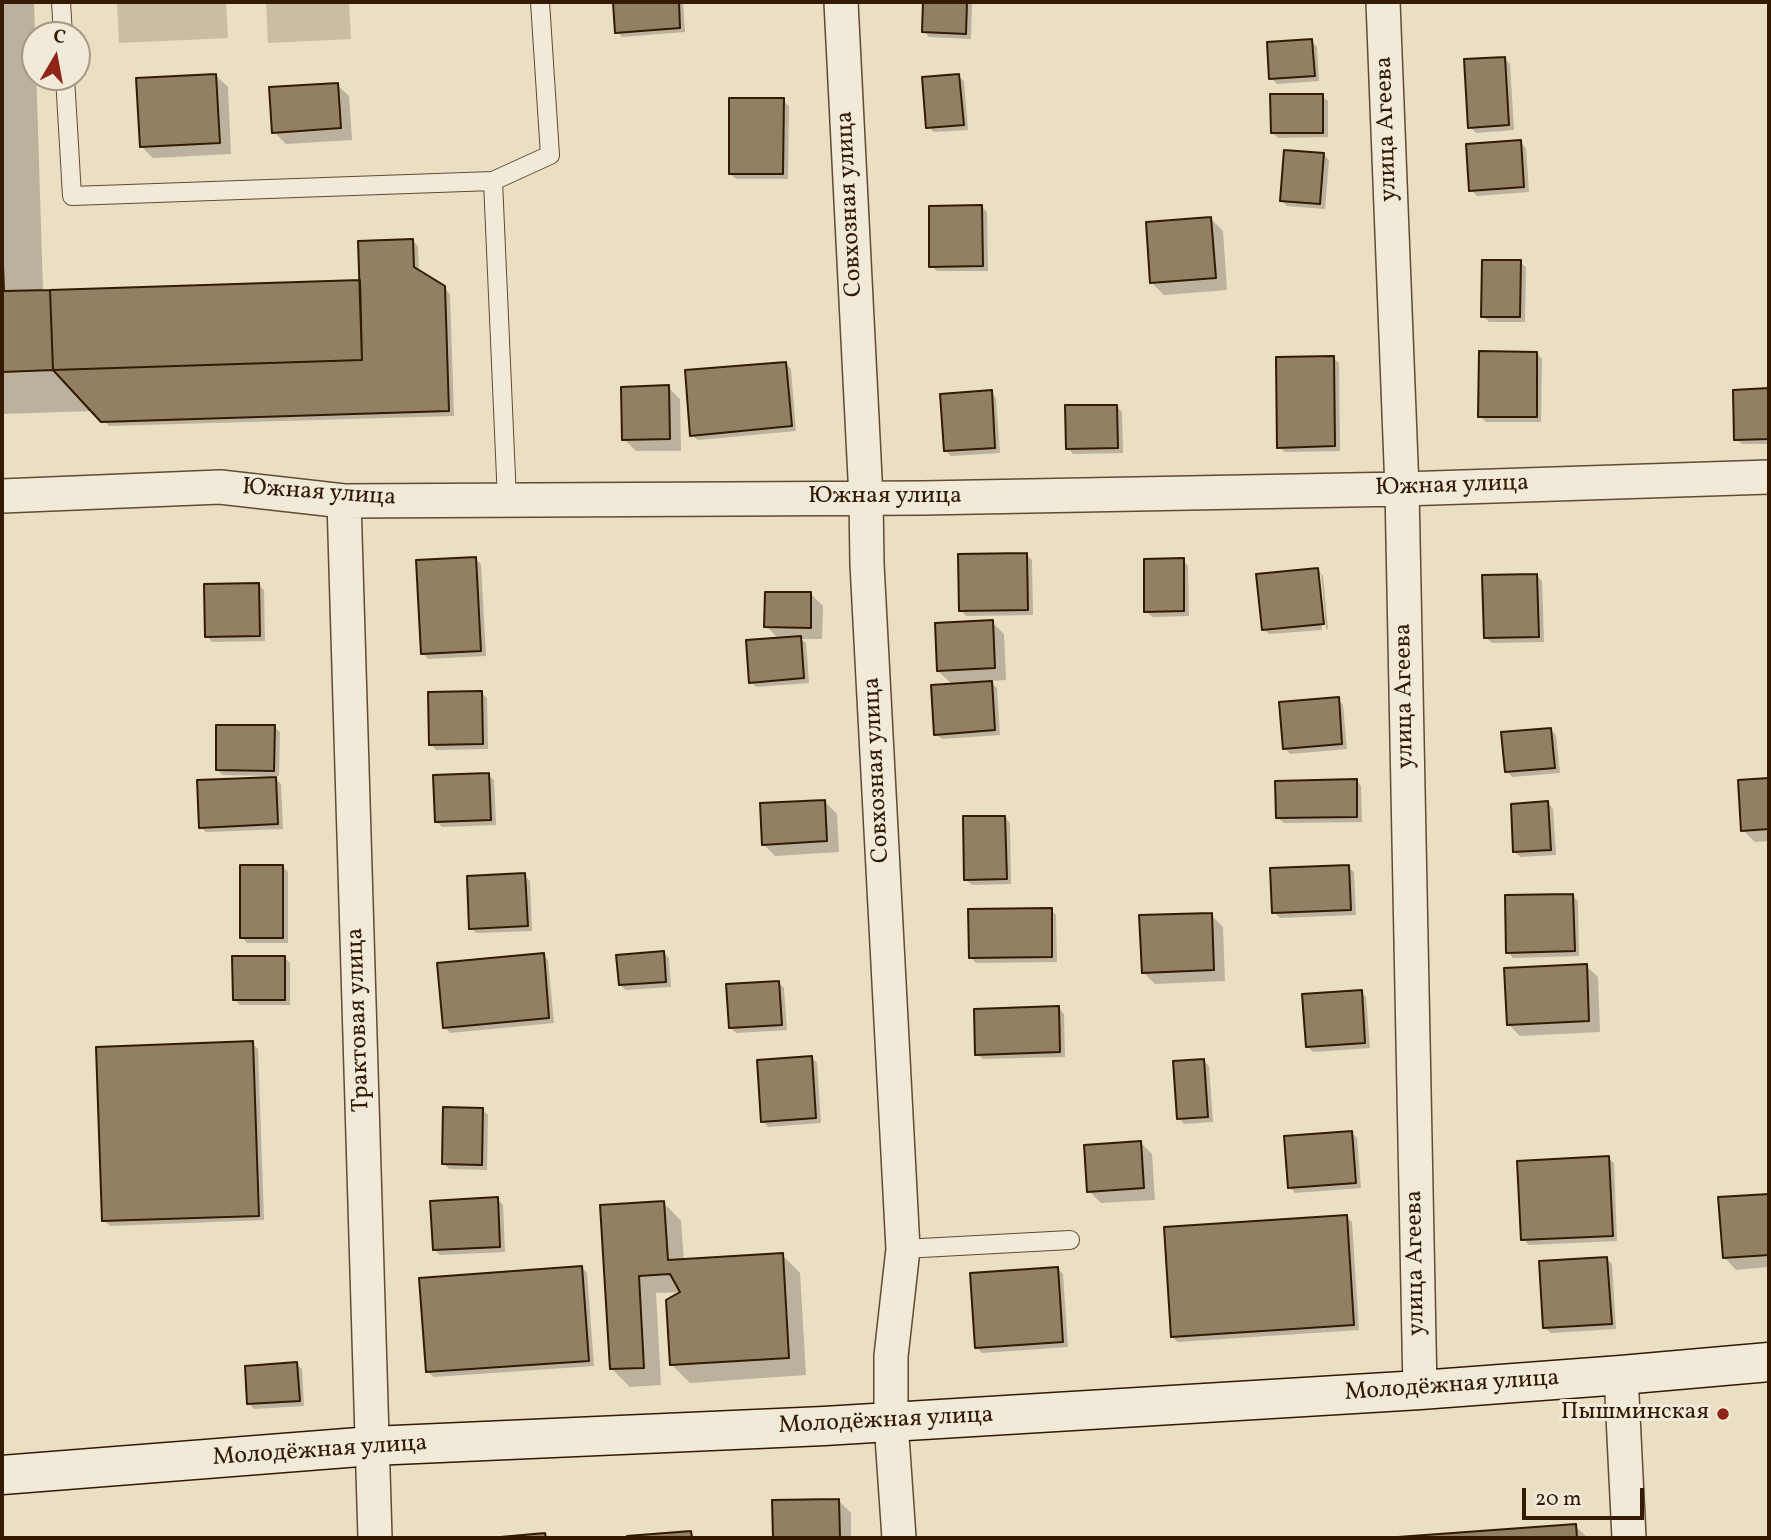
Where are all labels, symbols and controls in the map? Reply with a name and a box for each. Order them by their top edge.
north arrow [21,21,91,91]
text: С [51,23,68,51]
street label: улица Агеева [1371,56,1405,202]
street label: Совхозная улица [832,110,870,298]
street label: Южная улица [1374,470,1530,504]
street label: Южная улица [241,474,397,514]
street label: Южная улица [808,484,962,512]
street label: улица Агеева [1390,623,1422,769]
street label: Совхозная улица [859,676,897,864]
street label: Трактовая улица [342,927,378,1113]
street label: улица Агеева [1401,1190,1433,1336]
street label: Молодёжная улица [1344,1365,1560,1409]
place label: Пышминская [1561,1400,1709,1428]
street label: Молодёжная улица [778,1402,994,1442]
marker: Пышминская [1715,1406,1731,1422]
street label: Молодёжная улица [212,1430,428,1474]
scale bar [1526,1474,1648,1518]
text: 20 m [1535,1485,1581,1514]

